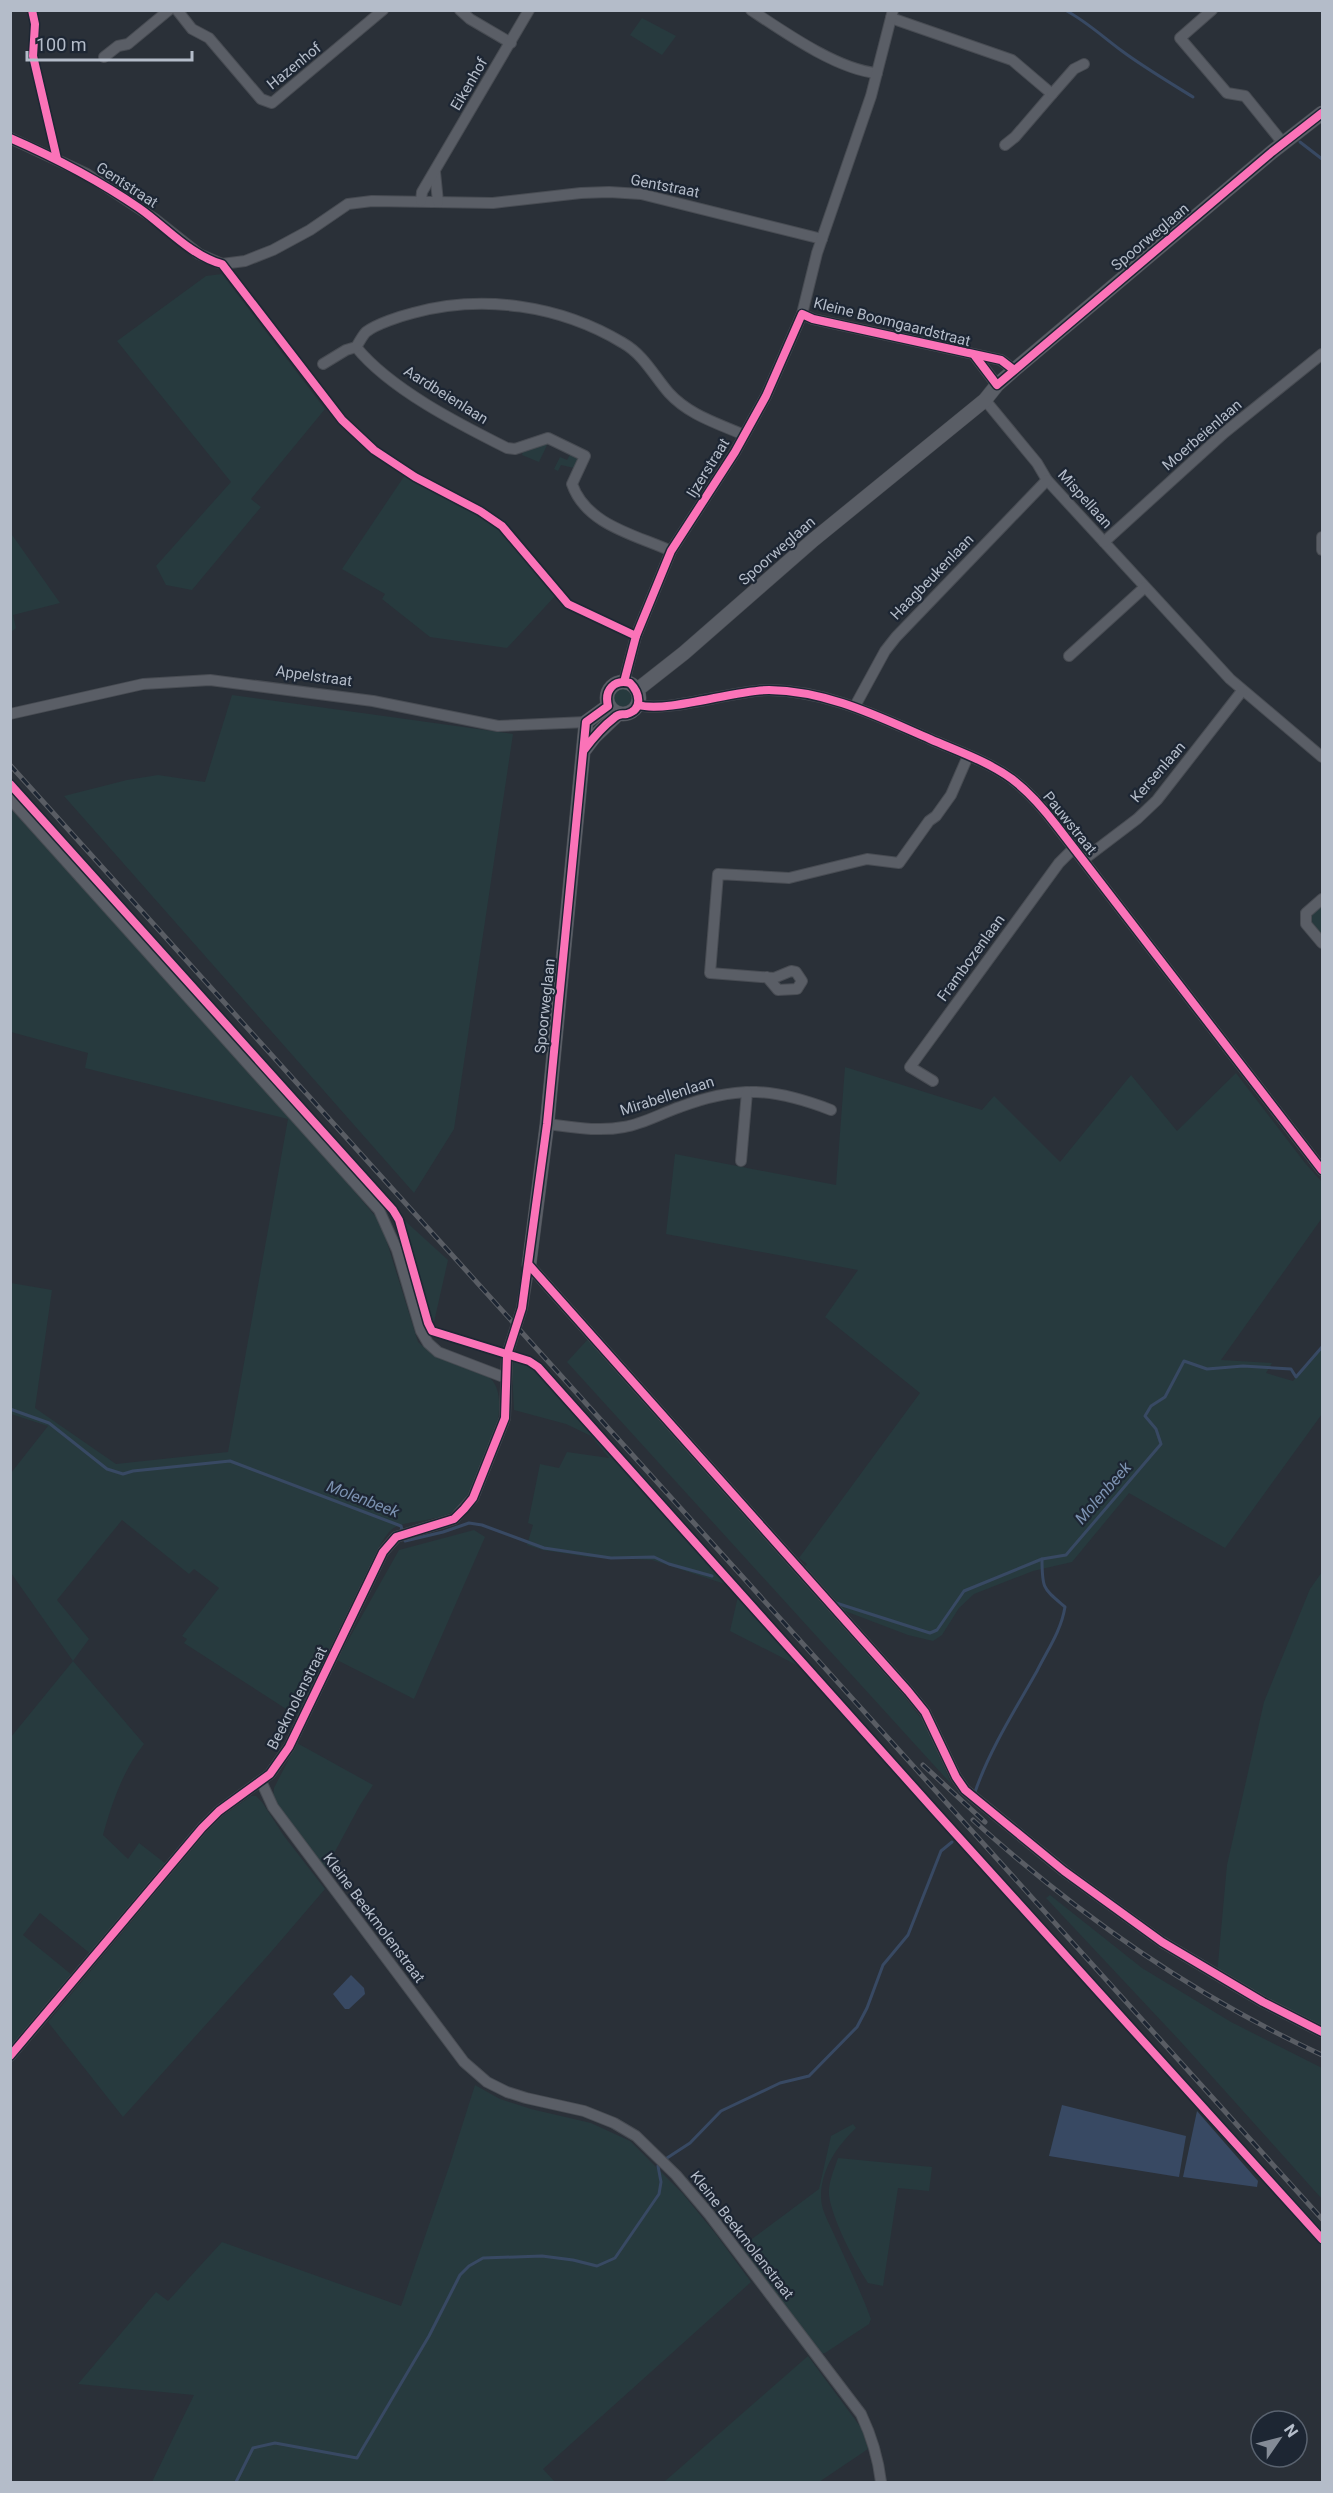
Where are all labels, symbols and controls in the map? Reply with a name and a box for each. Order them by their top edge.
scale bar [27,24,192,62]
text: 100 m [36,34,87,55]
street label: Hazenhof [263,38,325,93]
street label: Eikenhof [447,54,492,114]
street label: Gentstraat [93,158,161,212]
street label: Gentstraat [629,170,701,202]
street label: Spoorweglaan [1108,199,1192,275]
street label: Kleine Boomgaardstraat [812,294,972,350]
street label: Aardbeienlaan [401,362,491,428]
street label: Moerbeienlaan [1159,396,1245,474]
street label: Ijzerstraat [683,435,733,501]
street label: Mispellaan [1054,466,1116,532]
street label: Spoorweglaan [735,513,819,589]
street label: Haagbeukenlaan [887,530,977,624]
street label: Appelstraat [275,662,353,690]
street label: Kersenlaan [1127,738,1189,806]
street label: Pauwstraat [1039,788,1101,858]
street label: Frambozenlaan [933,911,1009,1005]
street label: Spoorweglaan [531,958,559,1054]
street label: Mirabellenlaan [618,1072,716,1120]
water label: Molenbeek [1071,1457,1136,1528]
water label: Molenbeek [324,1477,403,1522]
street label: Beekmolenstraat [263,1643,331,1752]
street label: Kleine Beekmolenstraat [319,1850,429,1986]
street label: Kleine Beekmolenstraat [686,2167,798,2303]
north arrow [1249,2409,1309,2469]
text: N [1280,2421,1302,2441]

